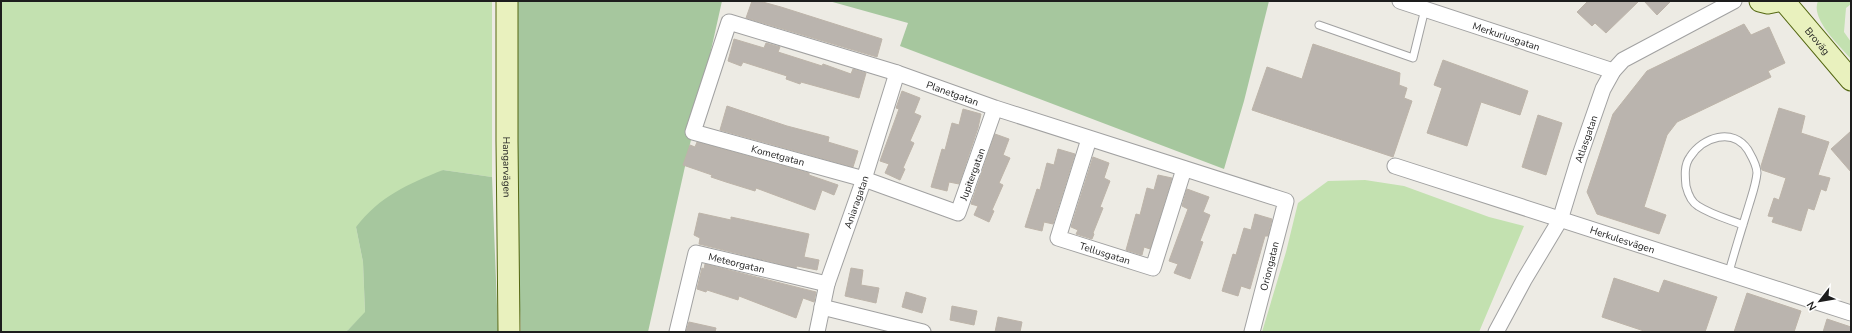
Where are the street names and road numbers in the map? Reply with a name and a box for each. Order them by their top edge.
street label: Merkuriusgatan [1471,19,1542,55]
street label: Broväg [1801,25,1833,58]
street label: Planetgatan [924,78,980,110]
street label: Atlasgatan [1572,114,1601,165]
street label: Hangarvägen [499,137,514,198]
street label: Kometgatan [750,142,806,170]
street label: Jupitergatan [957,146,989,203]
street label: Aniaragatan [841,174,873,231]
street label: Herkulesvägen [1588,223,1656,257]
street label: Tellusgatan [1077,239,1132,268]
street label: Oriongatan [1257,240,1283,292]
street label: Meteorgatan [707,250,766,277]

